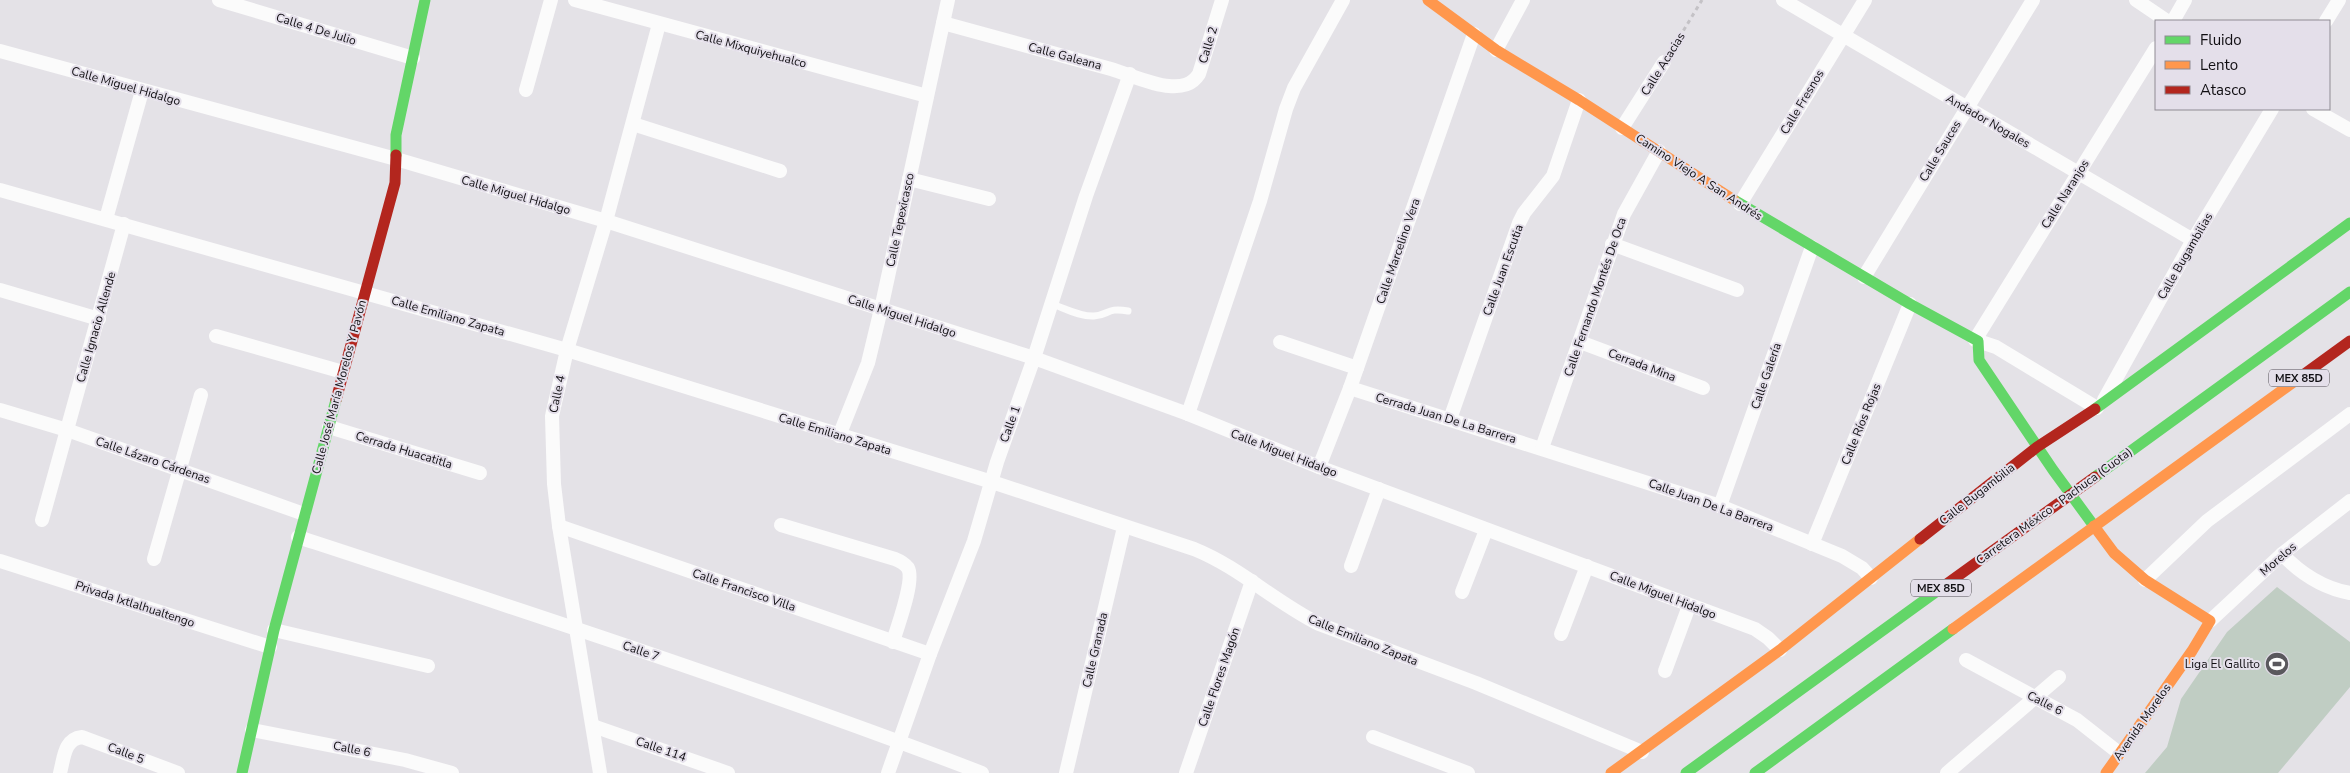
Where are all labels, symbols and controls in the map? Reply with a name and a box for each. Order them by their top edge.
street label: Calle 4 De Julio [274,9,358,49]
legend [2155,20,2330,110]
street label: Calle 2 [1195,25,1221,65]
street label: Calle Mixquiyehualco [694,26,809,72]
street label: Calle Acacias [1637,29,1689,99]
text: Fluido [2200,30,2242,50]
street label: Calle Galeana [1027,39,1103,73]
text: Lento [2200,55,2238,75]
street label: Calle Miguel Hidalgo [69,63,183,109]
street label: Calle Fresnos [1776,66,1828,137]
text: Atasco [2200,80,2246,100]
street label: Andador Nogales [1943,90,2033,152]
street label: Calle Sauces [1915,117,1965,185]
street label: Camino Viejo A San Andrés [1632,130,1766,224]
street label: Calle Naranjos [2037,156,2093,232]
street label: Calle Tepexicasco [882,171,918,268]
street label: Calle Miguel Hidalgo [459,172,573,218]
street label: Calle Marcelino Vera [1372,196,1424,306]
street label: Calle Bugambilias [2154,210,2216,302]
street label: Calle Fernando Montés De Oca [1560,215,1630,379]
street label: Calle Juan Escutia [1479,222,1527,318]
street label: Calle Ignacio Allende [73,270,119,384]
street label: Calle Miguel Hidalgo [846,291,959,341]
street label: Calle Emiliano Zapata [389,292,507,340]
street label: Calle José María Morelos Y Pavón [308,298,370,476]
street label: Calle Galería [1747,341,1785,411]
street label: Cerrada Mina [1606,345,1678,385]
road number: MEX 85D [2269,369,2329,386]
street label: Calle 4 [545,374,569,414]
street label: Calle Ríos Rojas [1837,381,1885,467]
street label: Cerrada Juan De La Barrera [1374,389,1518,447]
street label: Calle 1 [996,403,1024,445]
street label: Calle Emiliano Zapata [777,409,893,459]
street label: Calle Miguel Hidalgo [1228,425,1340,481]
street label: Cerrada Huacatitla [354,428,454,472]
street label: Calle Lázaro Cárdenas [94,433,213,487]
street label: Carretera México - Pachuca (Cuota) [1973,444,2135,568]
street label: Calle Bugambilia [1936,459,2018,529]
street label: Calle Juan De La Barrera [1646,475,1776,535]
street label: Morelos [2256,539,2300,579]
street label: Calle Francisco Villa [690,565,798,615]
street label: Calle Miguel Hidalgo [1607,567,1719,623]
street label: Privada Ixtlalhualtengo [73,577,197,631]
road number: MEX 85D [1911,580,1971,596]
street label: Calle Granada [1079,611,1111,689]
street label: Calle Emiliano Zapata [1306,611,1420,669]
street label: Calle Flores Magón [1194,625,1244,729]
street label: Calle 7 [620,637,662,665]
sports icon: Liga El Gallito [2264,651,2290,677]
place label: Liga El Gallito [2185,656,2260,672]
street label: Avenida Morelos [2110,680,2175,764]
street label: Calle 6 [2024,687,2066,719]
street label: Calle 114 [634,733,688,765]
street label: Calle 6 [332,738,372,760]
street label: Calle 5 [105,739,147,767]

